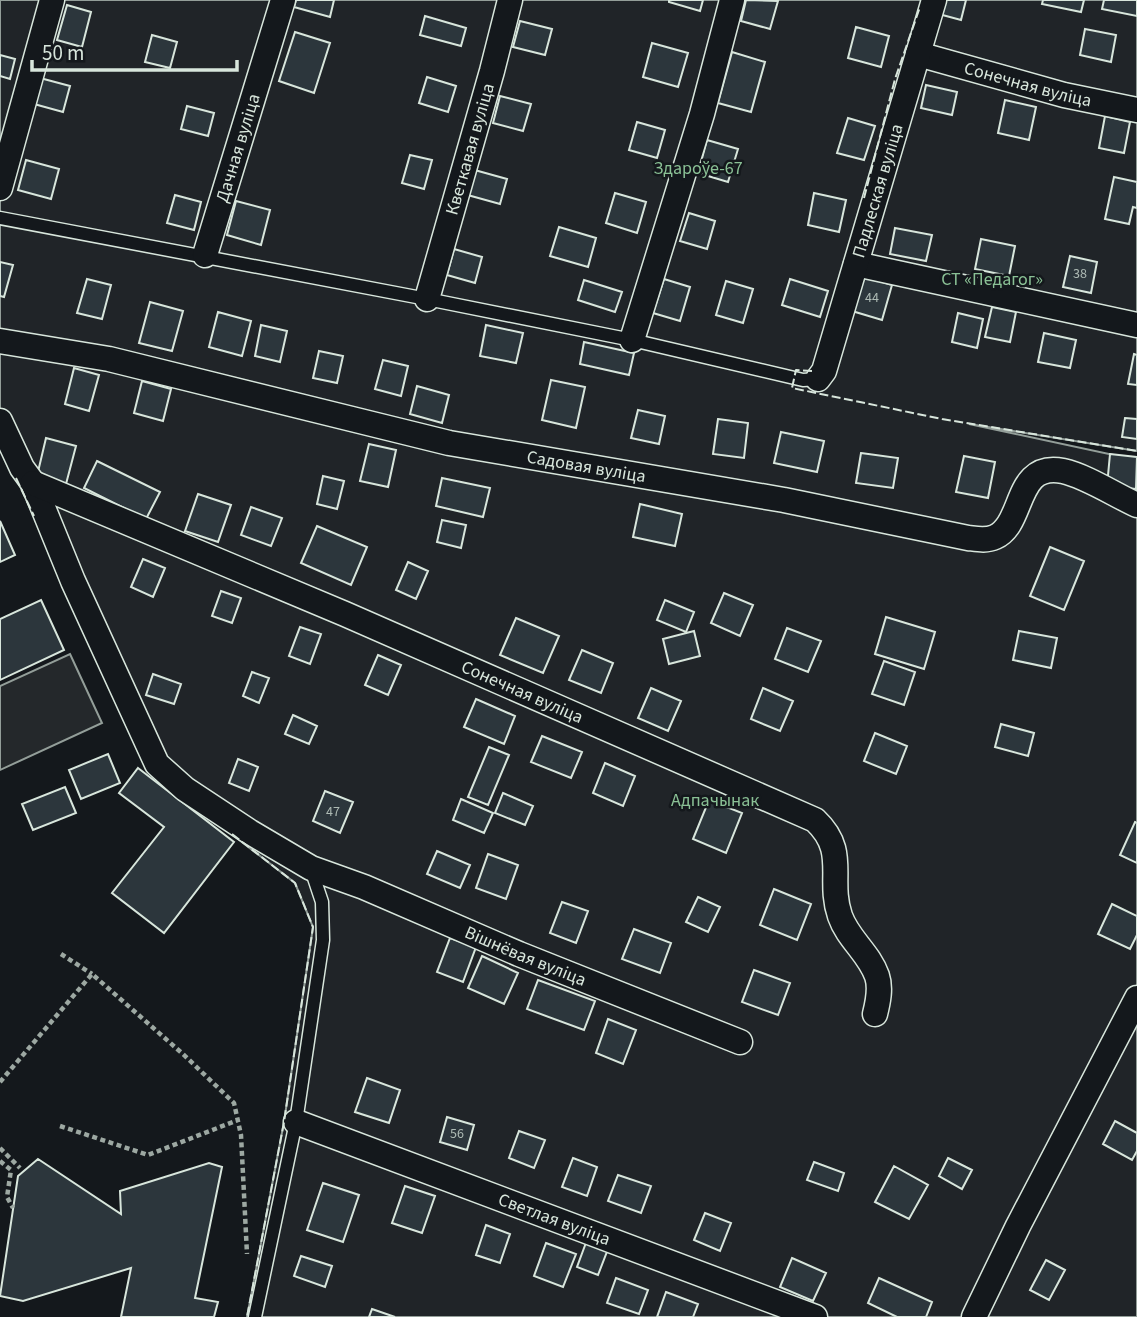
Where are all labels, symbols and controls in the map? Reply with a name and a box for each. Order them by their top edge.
scale bar [32,28,236,72]
text: 50 m [42,38,84,68]
street label: Сонечная вуліца [961,55,1094,113]
street label: Кветкавая вуліца [439,80,500,218]
street label: Дачная вуліца [209,90,266,205]
street label: Падлеская вуліца [846,121,909,261]
park label: Здароўе-67 [653,156,743,181]
house number: 38 [1073,264,1087,284]
park label: СТ «Педагог» [941,267,1043,292]
house number: 44 [865,288,879,308]
street label: Садовая вуліца [525,444,648,489]
street label: Сонечная вуліца [457,654,587,729]
park label: Адпачынак [671,788,759,813]
house number: 47 [326,802,340,822]
street label: Вішнёвая вуліца [461,920,590,992]
house number: 56 [450,1124,464,1144]
street label: Светлая вуліца [495,1187,614,1251]

